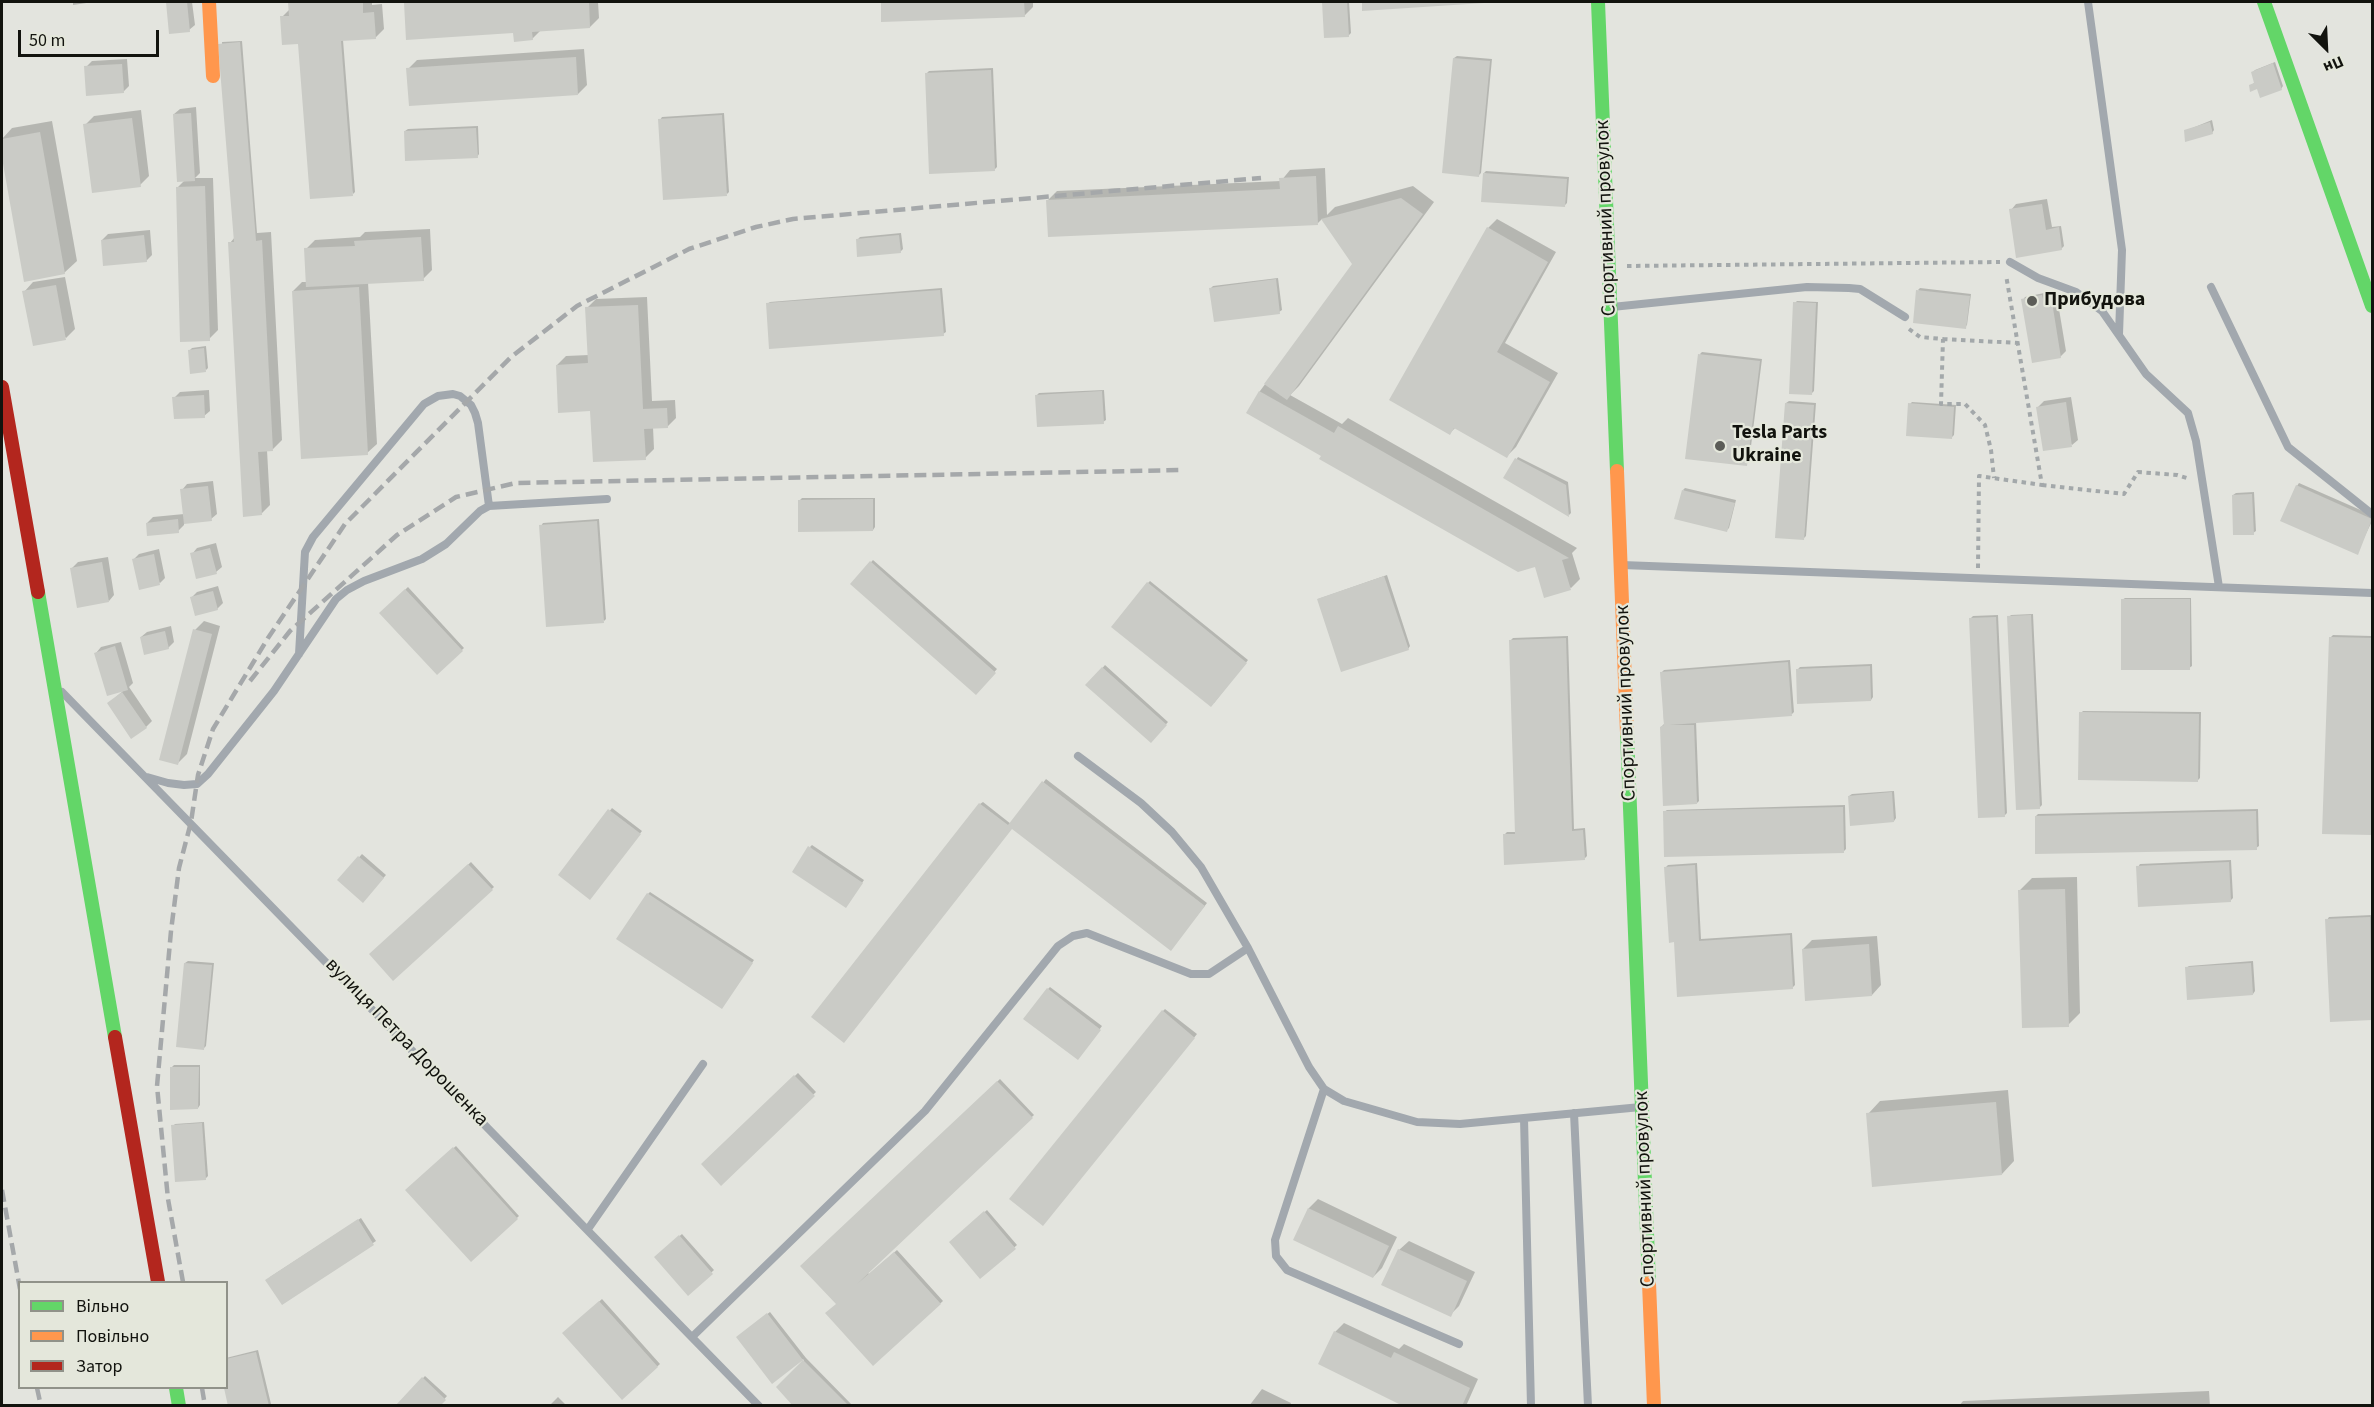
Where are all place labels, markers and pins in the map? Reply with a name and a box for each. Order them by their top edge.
place label: Прибудова [2044,289,2145,313]
marker: Прибудова [2025,294,2039,308]
place label: Tesla Parts Ukraine [1732,422,1827,469]
marker: Tesla Parts Ukraine [1713,439,1727,453]

